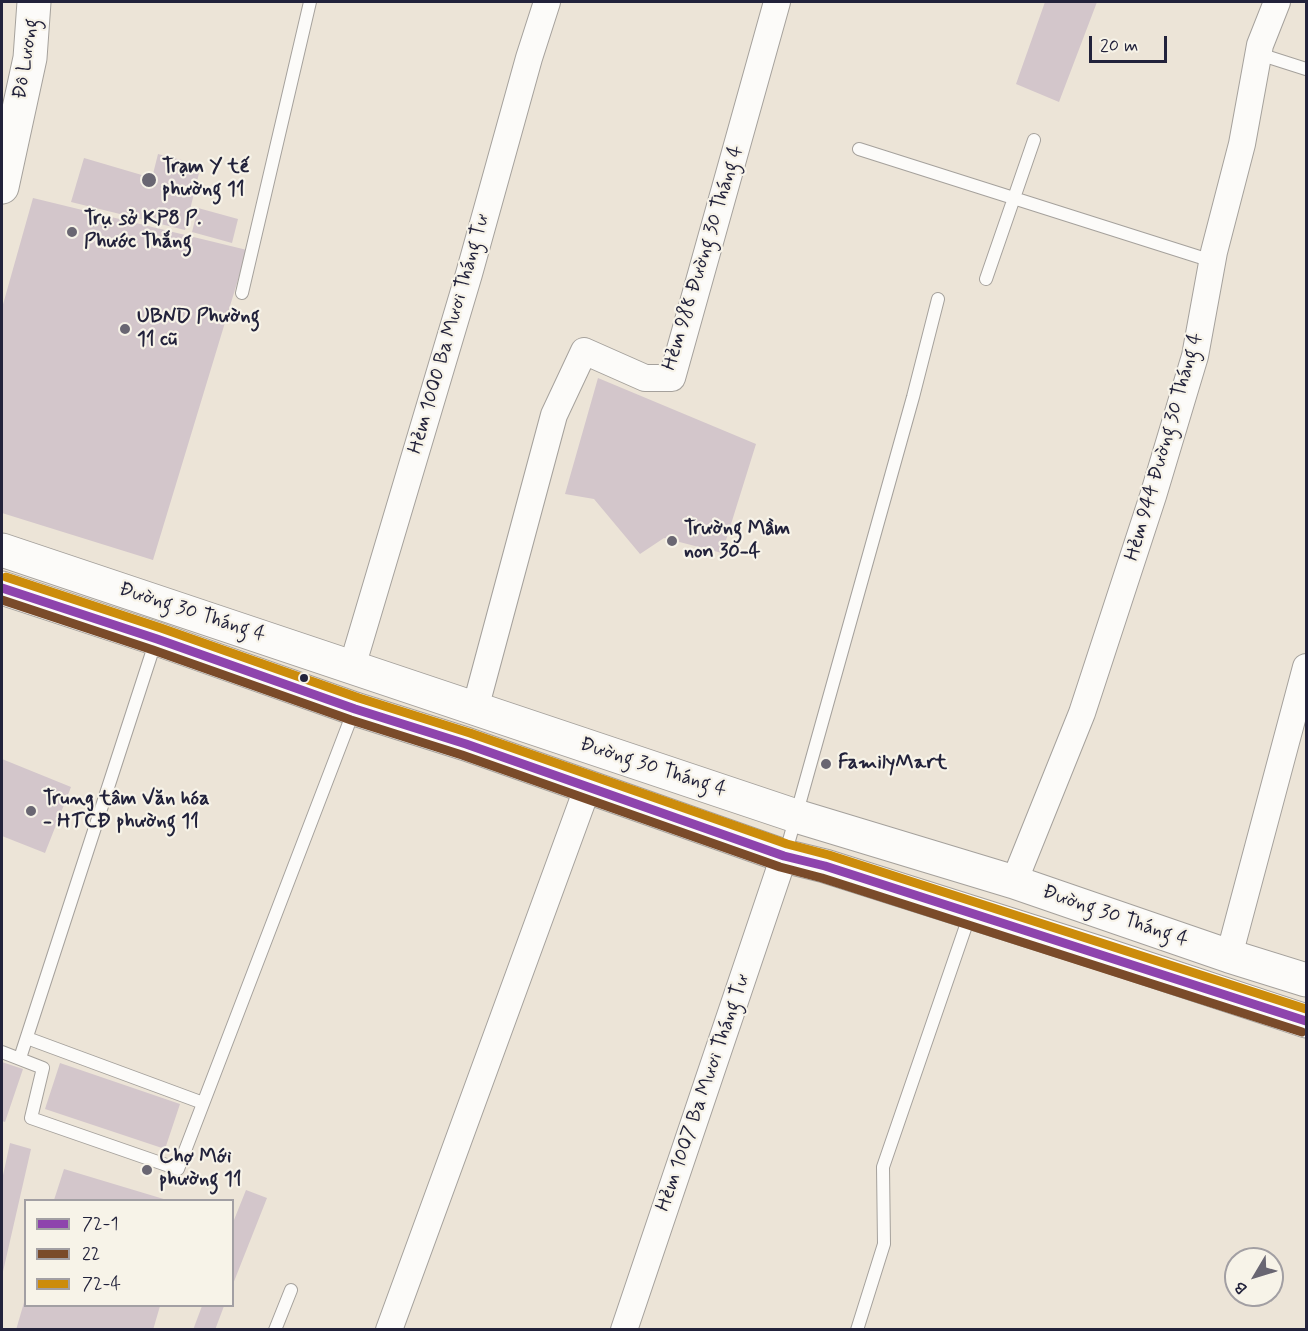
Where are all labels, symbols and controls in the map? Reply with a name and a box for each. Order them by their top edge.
street label: Đô Lương [9,17,45,101]
scale bar [1092,24,1170,62]
text: 20 m [1100,34,1138,58]
street label: Hẻm 988 Đường 30 Tháng 4 [658,143,750,373]
place label: Trạm Y tế phường 11 [162,156,249,203]
marker: Trạm Y tế phường 11 [140,171,158,189]
place label: Trụ sở KP8 P. Phước Thắng [84,208,201,255]
street label: Hẻm 1000 Ba Mươi Tháng Tư [404,211,496,457]
marker: Trụ sở KP8 P. Phước Thắng [65,225,79,239]
place label: UBND Phường 11 cũ [137,306,260,353]
marker: UBND Phường 11 cũ [118,322,132,336]
street label: Hẻm 944 Đường 30 Tháng 4 [1121,330,1209,564]
place label: Trường Mầm non 30-4 [684,518,790,565]
marker: Trường Mầm non 30-4 [665,534,679,548]
street label: Đường 30 Tháng 4 [116,578,268,648]
unlabelled marker [298,672,310,684]
street label: Đường 30 Tháng 4 [577,733,729,803]
place label: FamilyMart [838,752,947,776]
marker: FamilyMart [819,757,833,771]
place label: Trung tâm Văn hóa - HTCĐ phường 11 [43,788,209,835]
marker: Trung tâm Văn hóa - HTCĐ phường 11 [24,804,38,818]
street label: Đường 30 Tháng 4 [1039,881,1191,953]
street label: Hẻm 1007 Ba Mươi Tháng Tư [652,971,756,1215]
place label: Chợ Mới phường 11 [159,1146,242,1193]
marker: Chợ Mới phường 11 [140,1163,154,1177]
legend [24,1199,234,1307]
text: 72-1 [82,1212,119,1236]
text: 22 [82,1242,100,1266]
north arrow [1224,1247,1284,1307]
text: 72-4 [82,1272,121,1296]
text: B [1230,1277,1252,1298]

